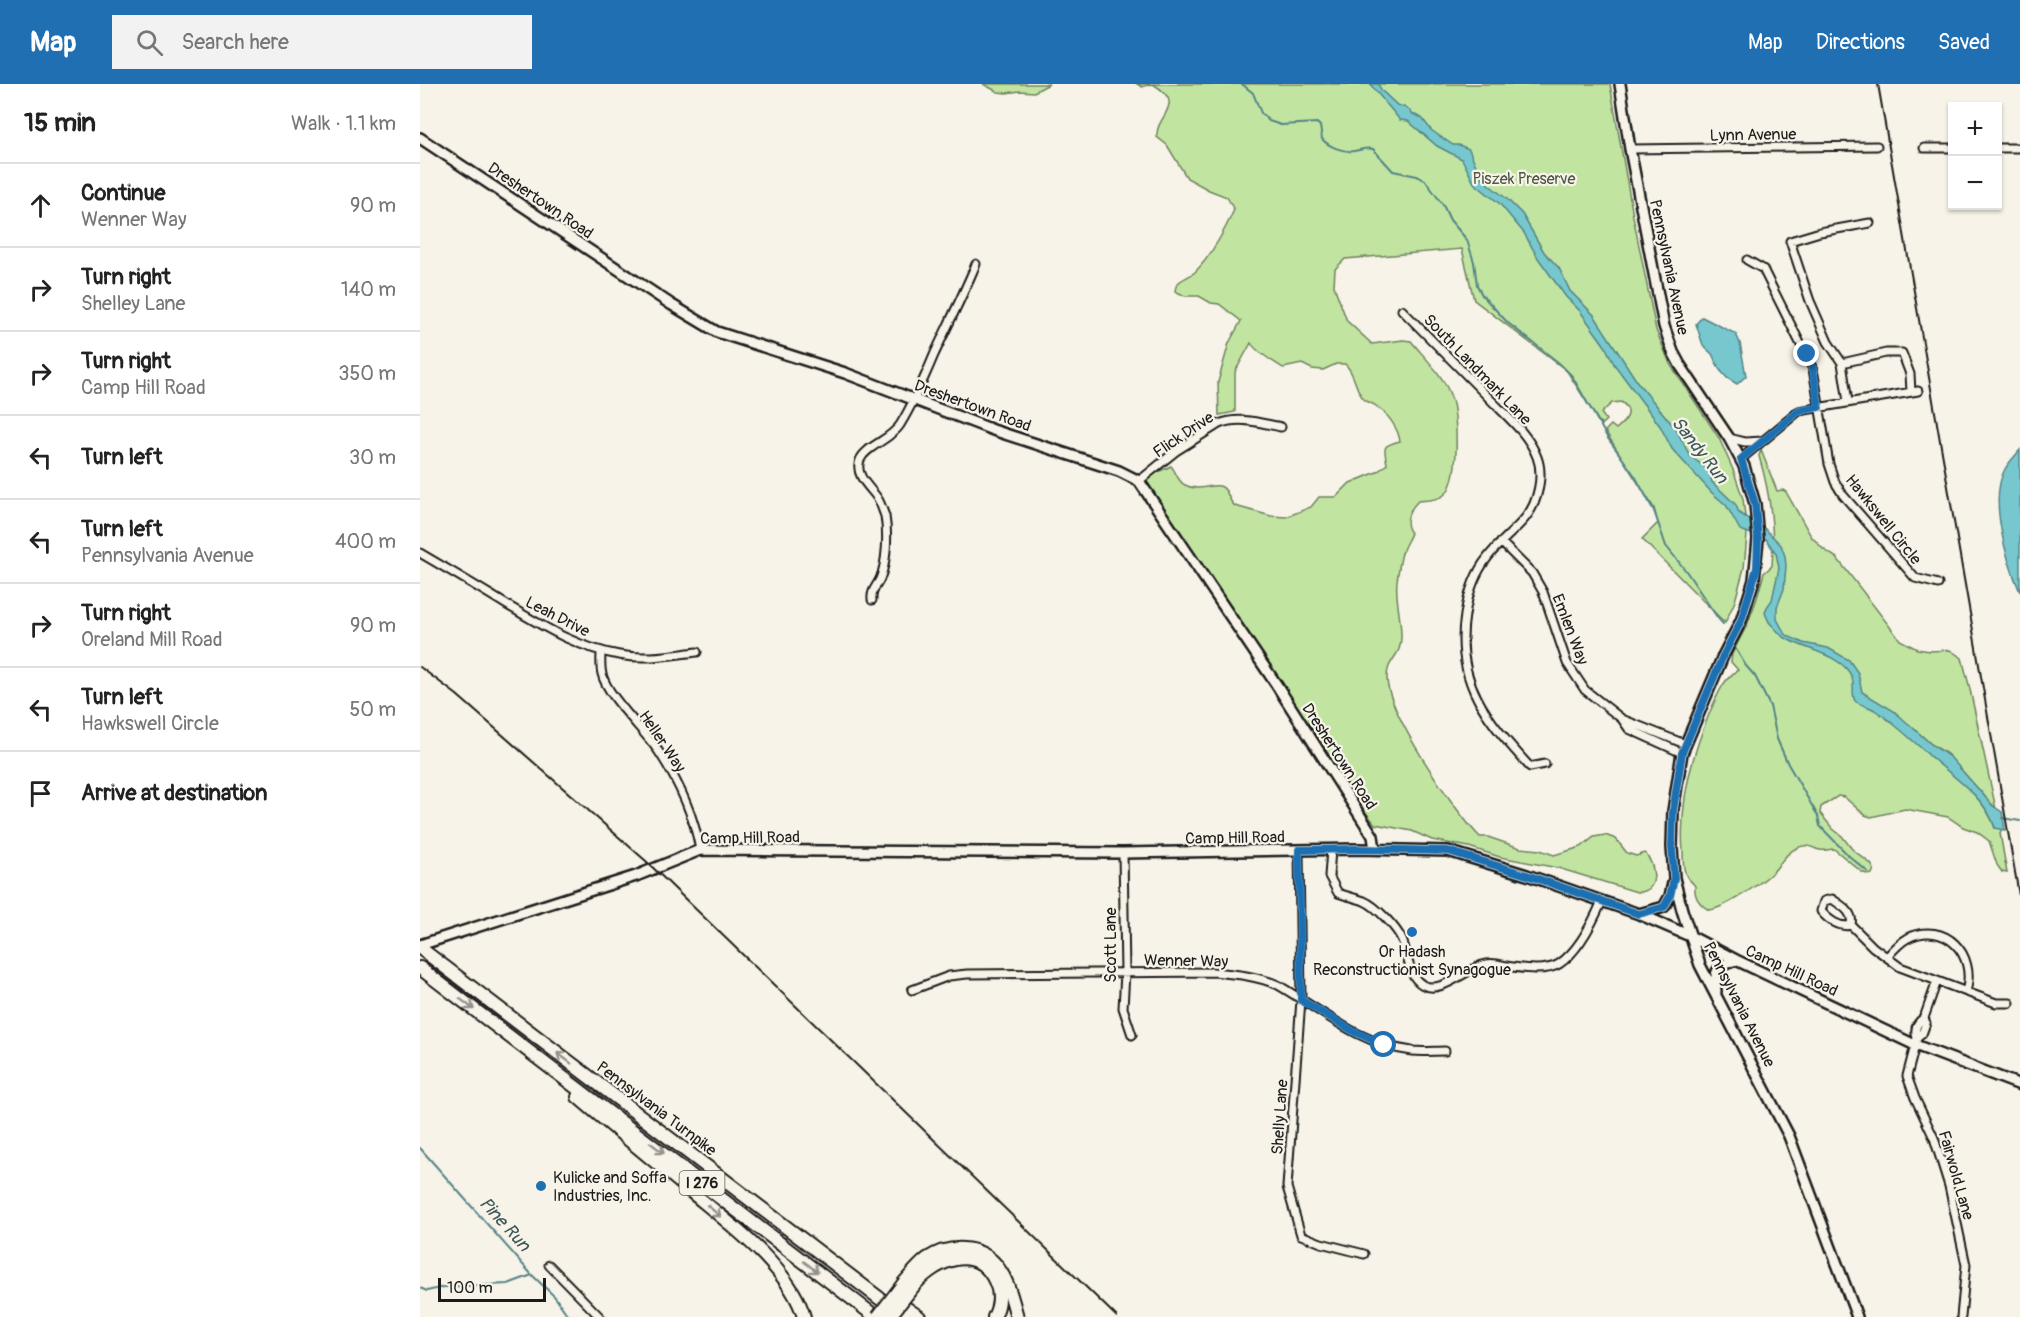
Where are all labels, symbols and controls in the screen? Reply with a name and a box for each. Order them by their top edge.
search box [112,15,532,69]
text: Map [30,25,76,60]
icon: search [133,26,166,59]
text: Search here [181,28,289,56]
text: Map [1748,29,1783,56]
text: Directions [1816,29,1905,56]
text: Saved [1938,29,1990,56]
map controls [1948,102,2002,210]
button: + [1948,102,2002,156]
text: 15 min [24,107,96,139]
text: Walk · 1.1 km [291,111,396,136]
street label: Lynn Avenue [1710,124,1797,146]
button: − [1948,156,2002,210]
street label: Dreshertown Road [484,158,597,243]
park label: Piszek Preserve [1473,169,1576,189]
text: Continue [81,179,165,207]
icon: ahead [24,189,57,222]
text: 90 m [350,193,396,218]
street label: Pennsylvania Avenue [1645,198,1693,337]
text: Wenner Way [81,207,186,232]
text: Turn right [81,263,171,291]
icon: right [24,273,57,306]
text: 140 m [341,277,396,302]
text: Shelley Lane [81,291,185,316]
street label: South Landmark Lane [1419,310,1536,429]
route end [1793,340,1819,366]
text: Turn right [81,347,171,375]
icon: right [24,357,57,390]
text: 350 m [338,361,396,386]
text: Camp Hill Road [81,375,206,400]
street label: Dreshertown Road [911,376,1034,436]
street label: Flick Drive [1149,407,1218,462]
water label: Sandy Run [1666,412,1733,489]
icon: left [24,441,57,474]
text: Turn left [81,443,163,471]
text: 30 m [349,445,396,470]
street label: Hawkswell Circle [1841,471,1926,569]
text: Turn left [81,515,163,543]
icon: left [24,525,57,558]
text: 400 m [335,529,396,554]
text: Pennsylvania Avenue [81,543,254,568]
street label: Emlen Way [1547,591,1593,668]
street label: Leah Drive [522,592,593,642]
text: Turn right [81,599,171,627]
icon: right [24,609,57,642]
text: 90 m [350,613,396,638]
text: Oreland Mill Road [81,627,222,652]
text: Turn left [81,683,163,711]
icon: left [24,693,57,726]
text: 50 m [349,697,396,722]
street label: Dreshertown Road [1297,700,1381,814]
street label: Heller Way [634,707,690,776]
text: Hawkswell Circle [81,711,219,736]
icon: arrive [24,777,57,810]
text: Arrive at destination [81,779,267,807]
street label: Camp Hill Road [700,827,800,849]
street label: Camp Hill Road [1185,827,1285,849]
street label: Scott Lane [1101,907,1121,983]
marker: Or Hadash Reconstructionist Synagogue [1405,925,1419,939]
street label: Pennsylvania Avenue [1699,938,1779,1071]
street label: Camp Hill Road [1742,941,1841,1001]
place label: Or Hadash Reconstructionist Synagogue [1313,942,1511,980]
street label: Wenner Way [1144,950,1228,972]
one-way arrow [458,997,474,1010]
route start [1370,1031,1396,1057]
one-way arrow [556,1051,572,1064]
street label: Pennsylvania Turnpike [592,1057,720,1161]
street label: Shelly Lane [1267,1079,1293,1155]
street label: Fairwold Lane [1934,1128,1978,1222]
one-way arrow [648,1142,664,1154]
place label: Kulicke and Soffa Industries, Inc. [553,1168,667,1206]
road number: I 276 [680,1171,724,1195]
marker: Kulicke and Soffa Industries, Inc. [534,1179,548,1193]
water label: Pine Run [474,1192,536,1257]
one-way arrow [706,1204,722,1217]
one-way arrow [803,1260,819,1273]
scale bar [438,1275,546,1302]
text: 100 m [447,1278,493,1298]

